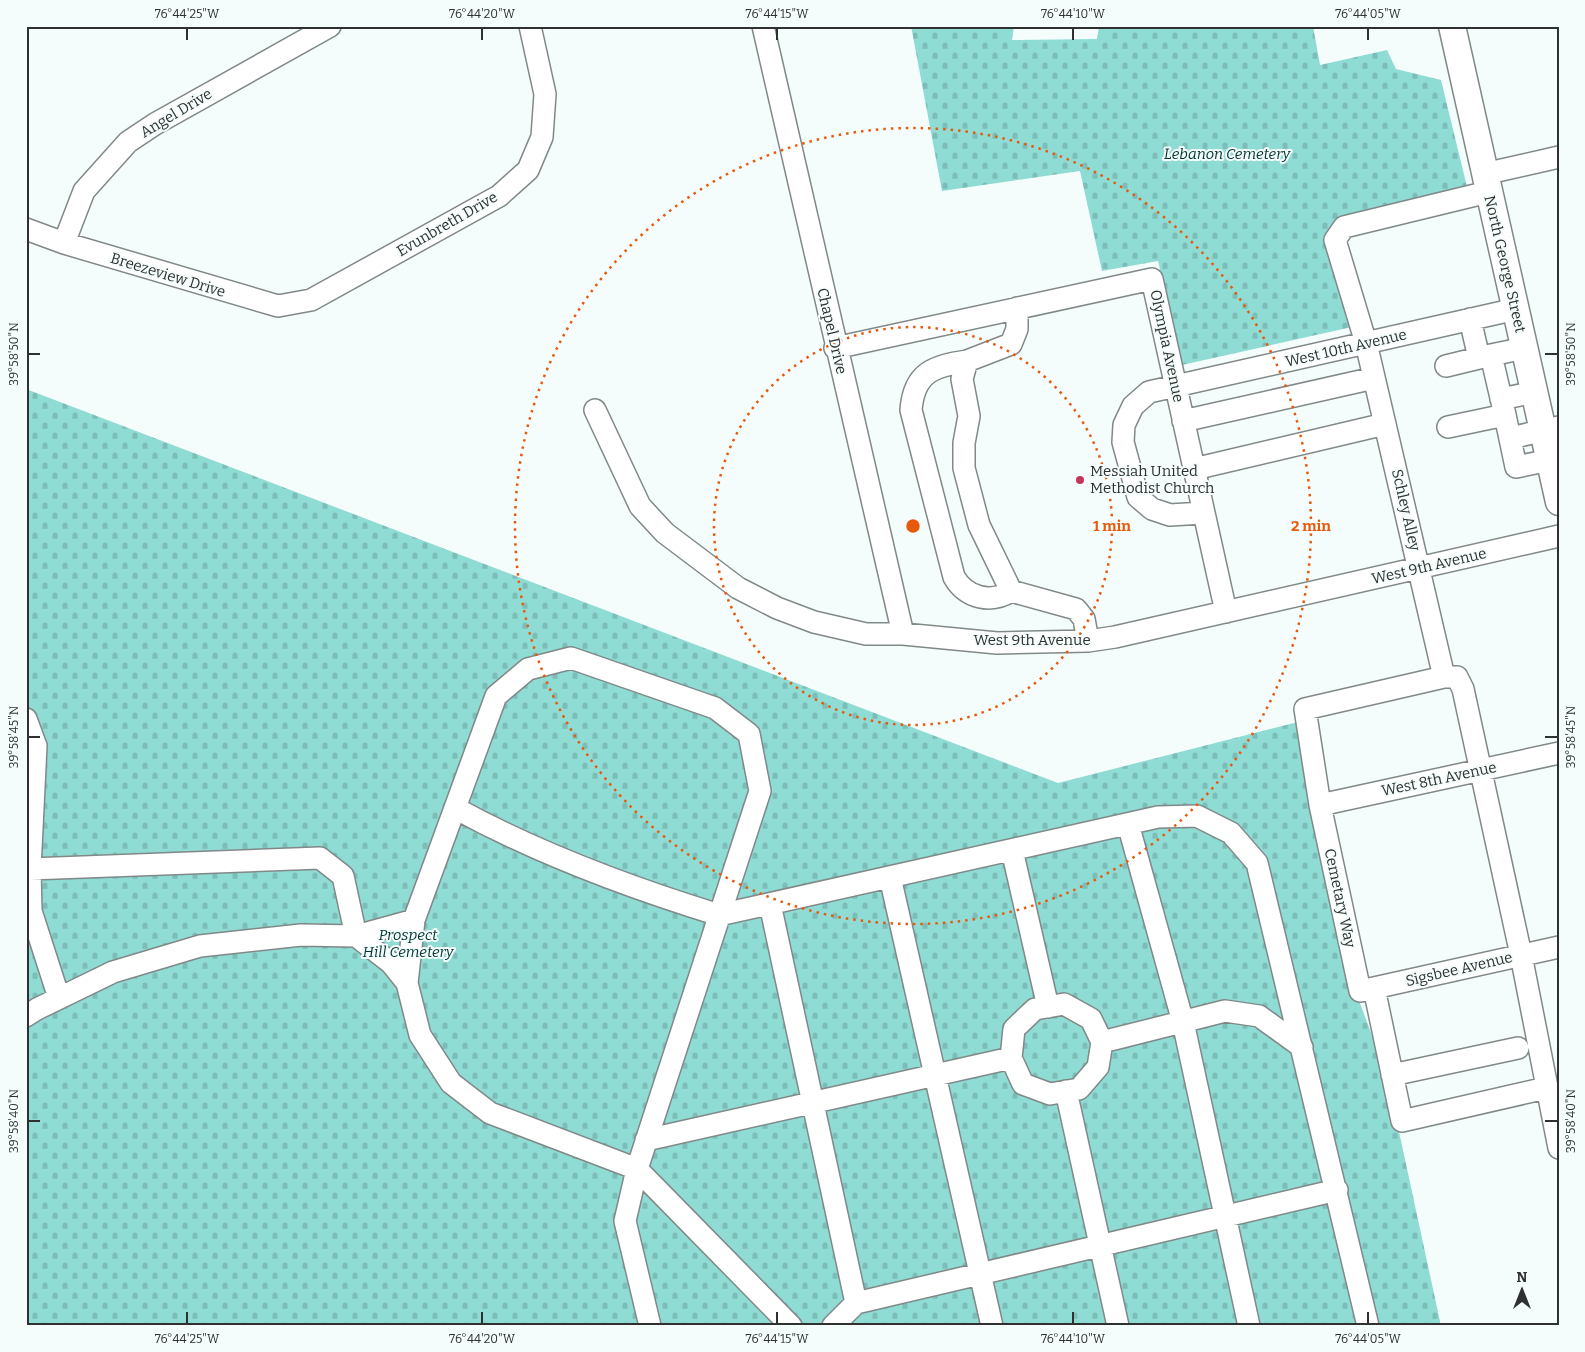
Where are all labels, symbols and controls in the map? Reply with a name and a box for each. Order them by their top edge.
text: 76°44'25"W [155,7,220,21]
text: 76°44'20"W [449,7,516,21]
text: 76°44'15"W [746,7,809,21]
text: 76°44'10"W [1041,7,1106,21]
text: 76°44'05"W [1335,7,1402,21]
street label: Angel Drive [137,85,215,141]
park label: Lebanon Cemetery [1164,145,1292,163]
street label: Evunbreth Drive [393,188,501,260]
street label: North George Street [1480,194,1530,335]
street label: Breezeview Drive [108,249,228,301]
street label: Chapel Drive [813,286,851,376]
street label: Olympia Avenue [1146,288,1188,404]
text: 39°58'50"N [7,322,21,386]
text: 39°58'50"N [1564,322,1578,386]
street label: West 10th Avenue [1284,325,1408,371]
place label: Messiah United Methodist Church [1090,462,1215,497]
street label: Schley Alley [1388,467,1424,553]
marker: Messiah United Methodist Church [1074,474,1086,486]
centre of rings [904,517,922,535]
text: 1 min [1093,517,1131,535]
text: 2 min [1291,517,1331,535]
street label: West 9th Avenue [1370,544,1488,588]
street label: West 9th Avenue [973,631,1091,649]
text: 39°58'45"N [7,705,21,768]
text: 39°58'45"N [1564,705,1578,768]
street label: West 8th Avenue [1380,758,1498,800]
street label: Cemetary Way [1321,847,1359,949]
park label: Prospect Hill Cemetery [363,926,455,961]
street label: Sigsbee Avenue [1404,948,1514,990]
text: 39°58'40"N [7,1089,21,1153]
text: 39°58'40"N [1564,1089,1578,1153]
north arrow [1498,1264,1548,1314]
text: N [1517,1269,1528,1286]
text: 76°44'25"W [155,1332,220,1346]
text: 76°44'20"W [449,1332,516,1346]
text: 76°44'15"W [746,1332,809,1346]
text: 76°44'10"W [1041,1332,1106,1346]
text: 76°44'05"W [1335,1332,1402,1346]

